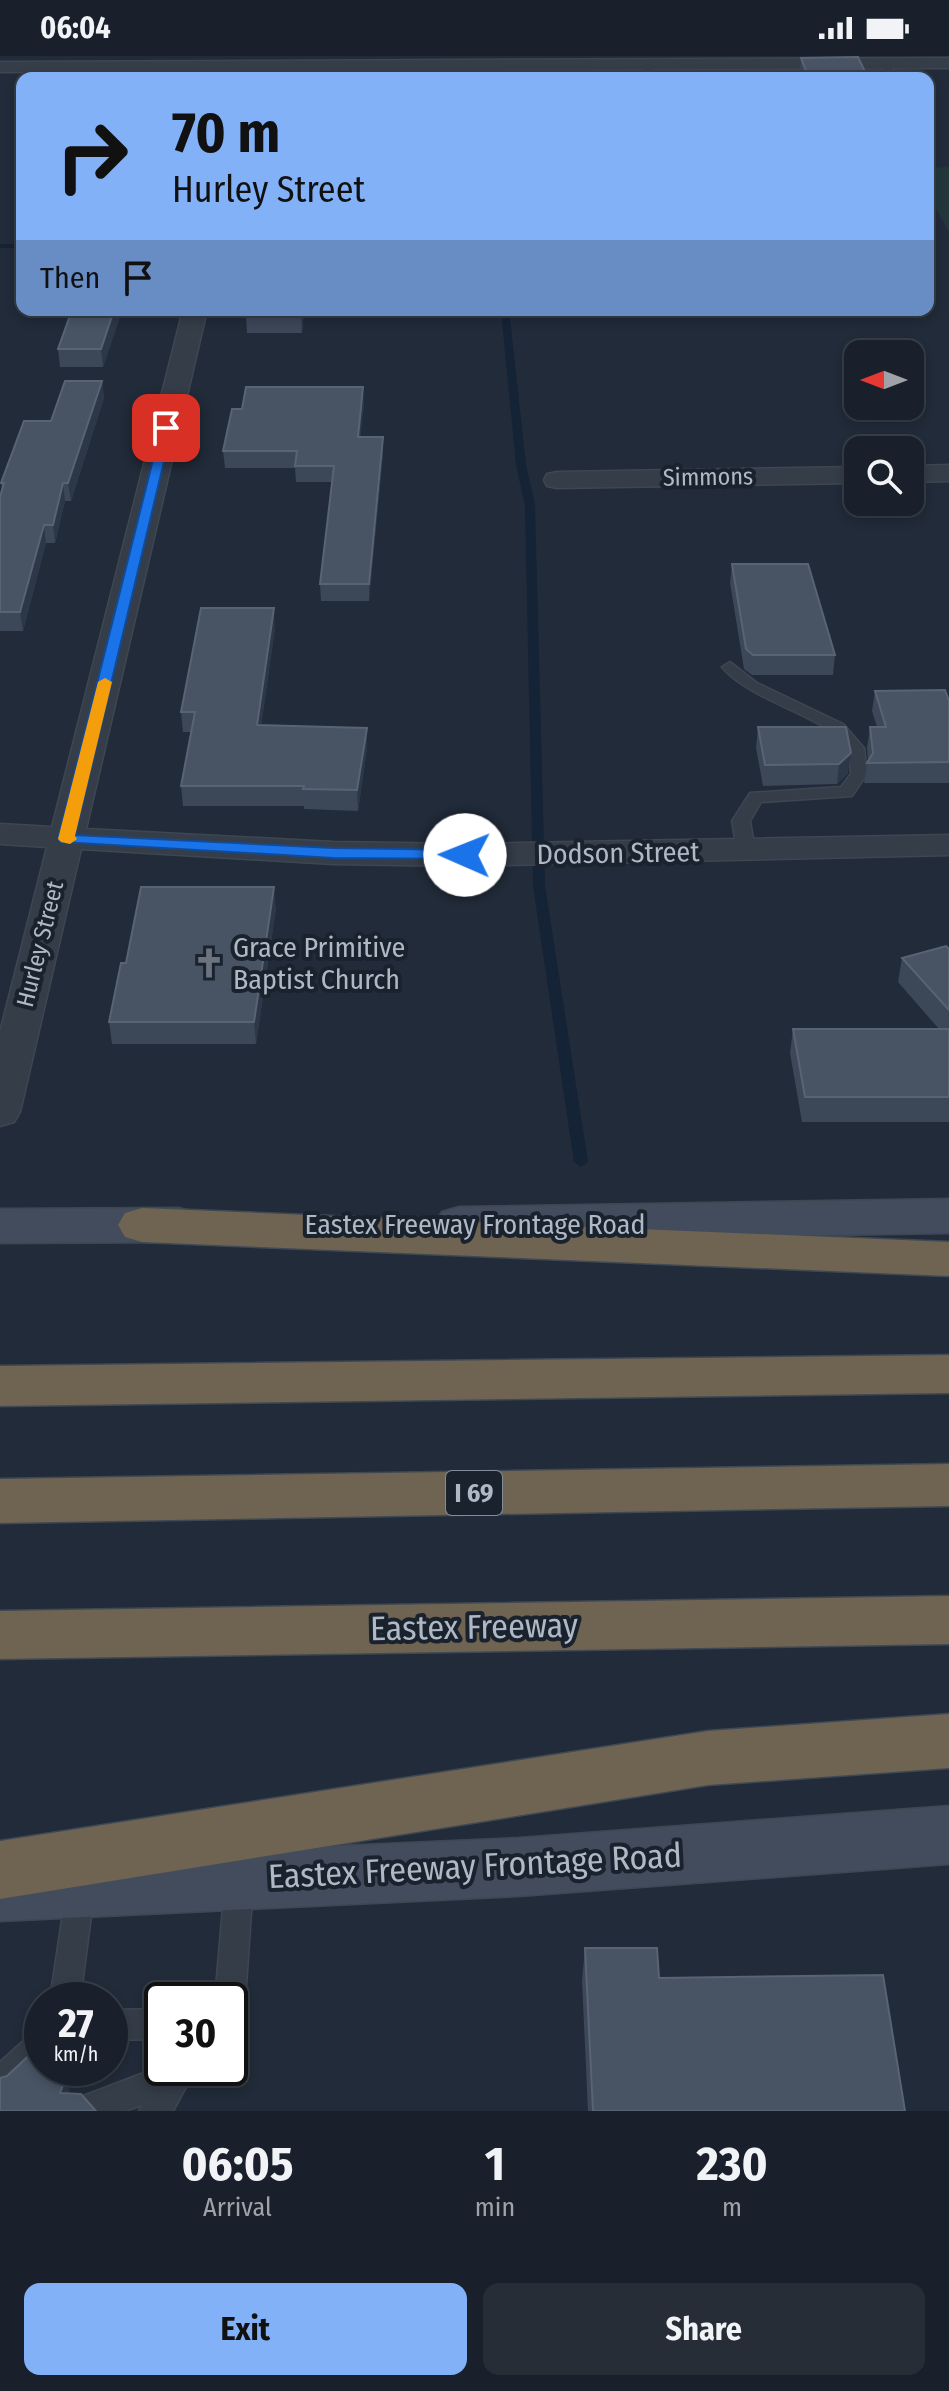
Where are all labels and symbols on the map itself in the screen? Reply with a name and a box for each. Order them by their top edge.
north arrow [844,340,924,420]
pin [132,394,200,462]
street label: Simmons [663,462,753,492]
position arrow [423,813,507,897]
street label: Dodson Street [536,835,701,871]
street label: Hurley Street [11,878,69,1010]
place label: Grace Primitive Baptist Church [233,931,405,996]
church icon: Grace Primitive Baptist Church [192,946,226,980]
street label: Eastex Freeway Frontage Road [304,1208,646,1241]
road number: I 69 [446,1471,502,1515]
street label: Eastex Freeway [370,1605,578,1649]
street label: Eastex Freeway Frontage Road [267,1835,683,1897]
speed limit sign: 30 [144,1982,248,2086]

